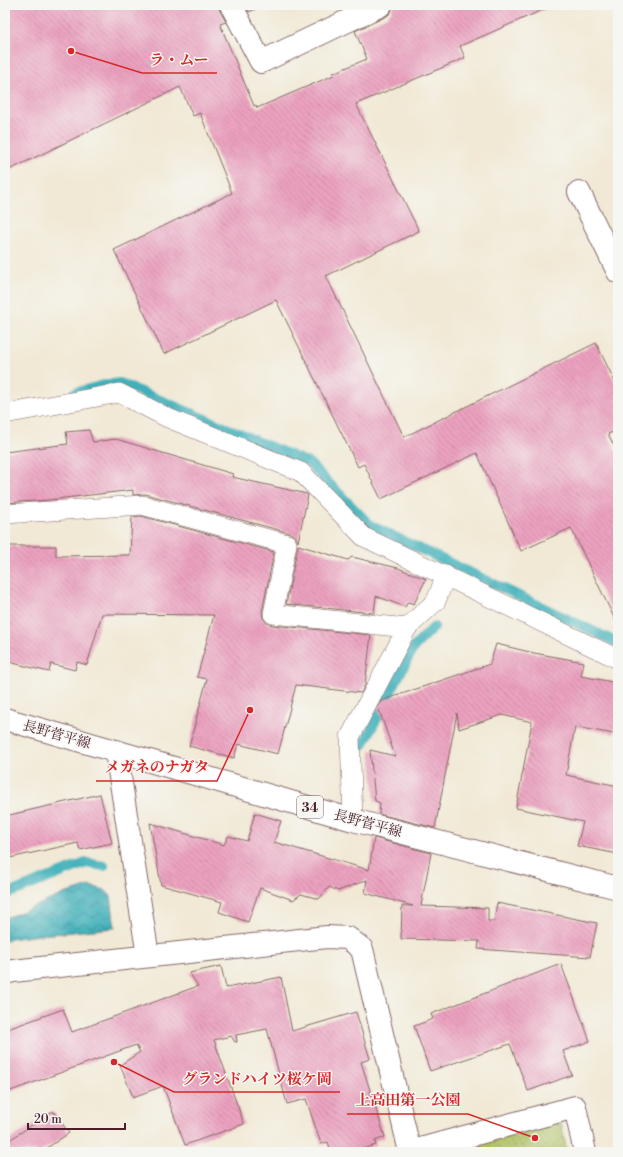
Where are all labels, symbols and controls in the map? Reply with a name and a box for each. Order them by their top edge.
callout: ラ・ムー [142,46,217,73]
text: ラ・ムー [149,51,209,70]
street label: 長野菅平線 [21,717,93,753]
callout: メガネのナガタ [96,754,217,781]
text: メガネのナガタ [105,758,209,777]
road number: 34 [297,796,323,818]
street label: 長野菅平線 [332,806,404,842]
callout: グランドハイツ桜ケ岡 [174,1065,340,1092]
text: グランドハイツ桜ケ岡 [182,1070,332,1089]
callout: 上高田第一公園 [347,1087,468,1114]
text: 上高田第一公園 [355,1091,461,1110]
scale bar [28,1105,125,1131]
text: 20 m [34,1112,62,1127]

